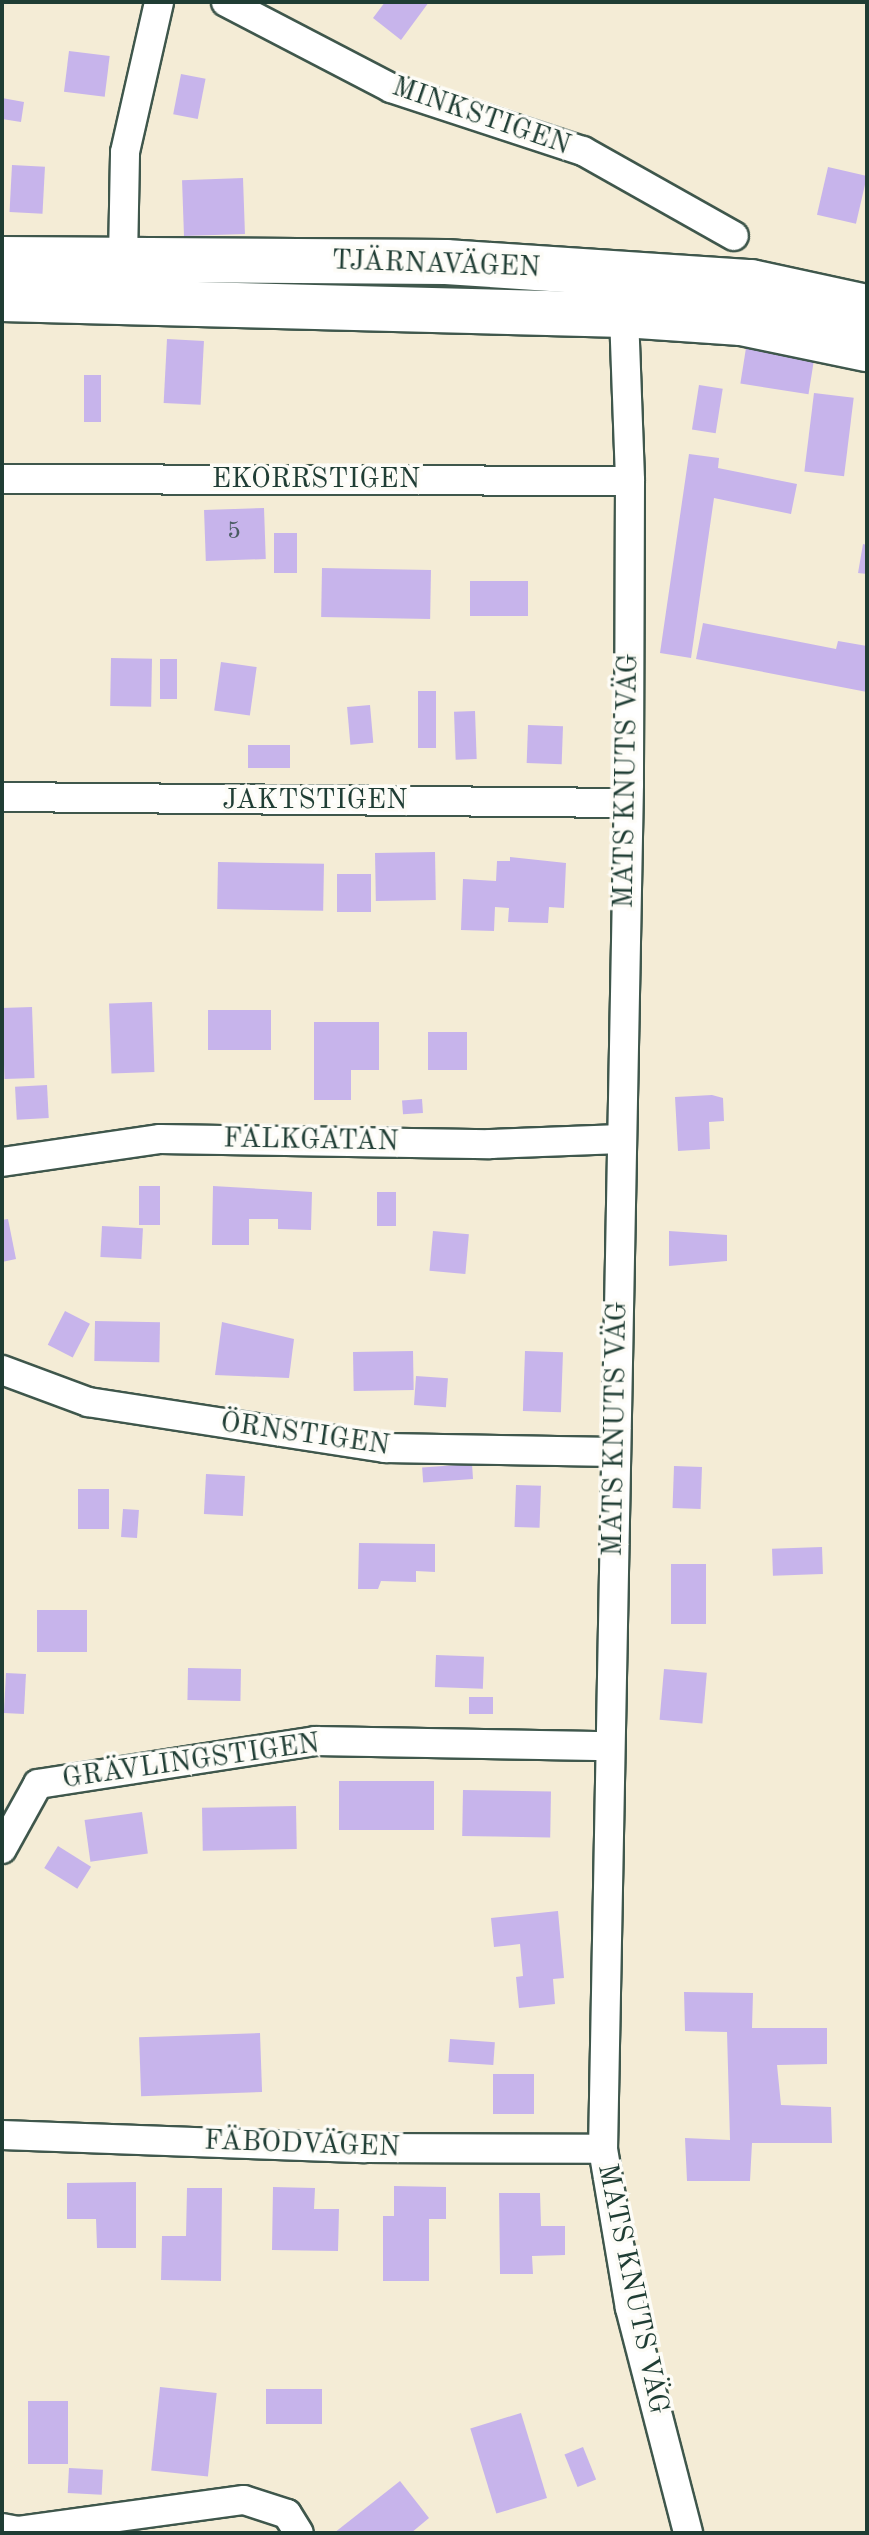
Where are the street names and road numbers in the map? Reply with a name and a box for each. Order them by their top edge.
street label: MINKSTIGEN [387,71,575,163]
street label: TJÄRNAVÄGEN [331,245,541,285]
street label: EKORRSTIGEN [212,463,420,497]
street label: MATS KNUTS VÄG [608,653,646,909]
street label: JAKTSTIGEN [222,784,408,818]
street label: FALKGATAN [223,1123,399,1159]
street label: MATS KNUTS VÄG [597,1301,635,1557]
street label: ÖRNSTIGEN [218,1406,392,1464]
street label: GRÄVLINGSTIGEN [60,1727,322,1797]
street label: FÄBODVÄGEN [203,2125,401,2165]
street label: MATS KNUTS VÄG [589,2161,675,2417]

